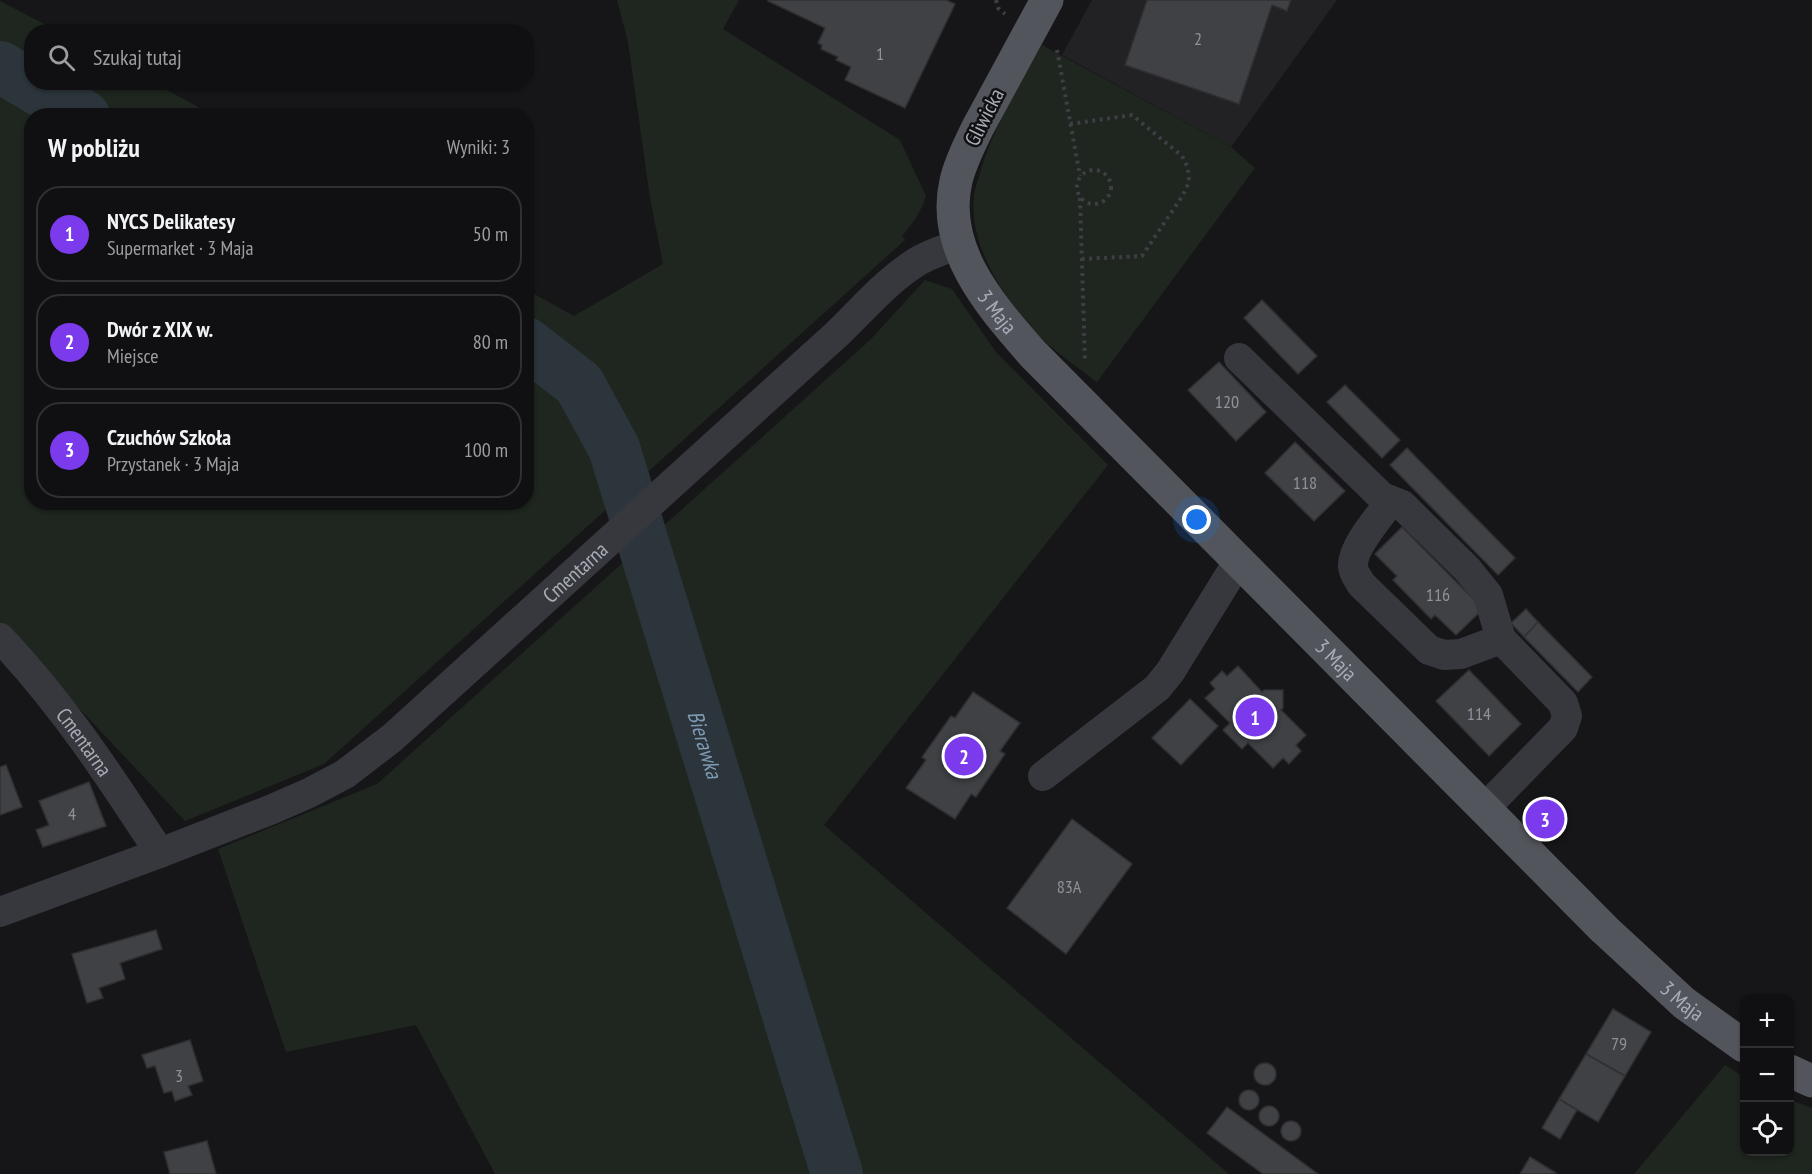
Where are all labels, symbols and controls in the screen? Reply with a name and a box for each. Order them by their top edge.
search box [24,24,534,90]
house number: 2 [1194,27,1202,50]
icon: search [45,41,78,74]
house number: 1 [876,42,884,65]
text: Szukaj tutaj [93,43,182,71]
street label: Gliwicka [958,84,1010,150]
text: W pobliżu [48,131,140,164]
text: Wyniki: 3 [447,134,510,160]
text: NYCS Delikatesy [107,207,235,235]
text: 1 [65,221,74,247]
text: 50 m [473,221,508,247]
text: Supermarket · 3 Maja [107,235,254,261]
street label: 3 Maja [972,284,1023,339]
text: Dwór z XIX w. [107,315,213,343]
text: 2 [65,329,74,355]
text: 80 m [473,329,508,355]
text: Miejsce [107,343,158,369]
house number: 120 [1215,390,1239,413]
text: Czuchów Szkoła [107,423,231,451]
text: 3 [65,437,74,463]
text: 100 m [464,437,508,463]
text: Przystanek · 3 Maja [107,451,239,477]
house number: 118 [1293,471,1317,494]
your location [1182,505,1211,534]
street label: Cmentarna [537,536,613,608]
house number: 116 [1426,583,1450,606]
street label: 3 Maja [1310,633,1363,686]
pin: 1 [1236,694,1274,740]
street label: Cmentarna [51,702,118,781]
house number: 114 [1467,702,1491,725]
water label: Bierawka [681,707,729,783]
pin: 2 [944,734,984,778]
pin: 3 [1526,796,1564,842]
house number: 4 [68,802,76,825]
house number: 83A [1057,875,1082,898]
street label: 3 Maja [1655,975,1709,1027]
map controls [1740,994,1794,1156]
button: + [1740,994,1794,1048]
house number: 79 [1611,1032,1627,1055]
button: − [1740,1048,1794,1102]
house number: 3 [175,1064,183,1087]
button: locate [1740,1102,1794,1156]

